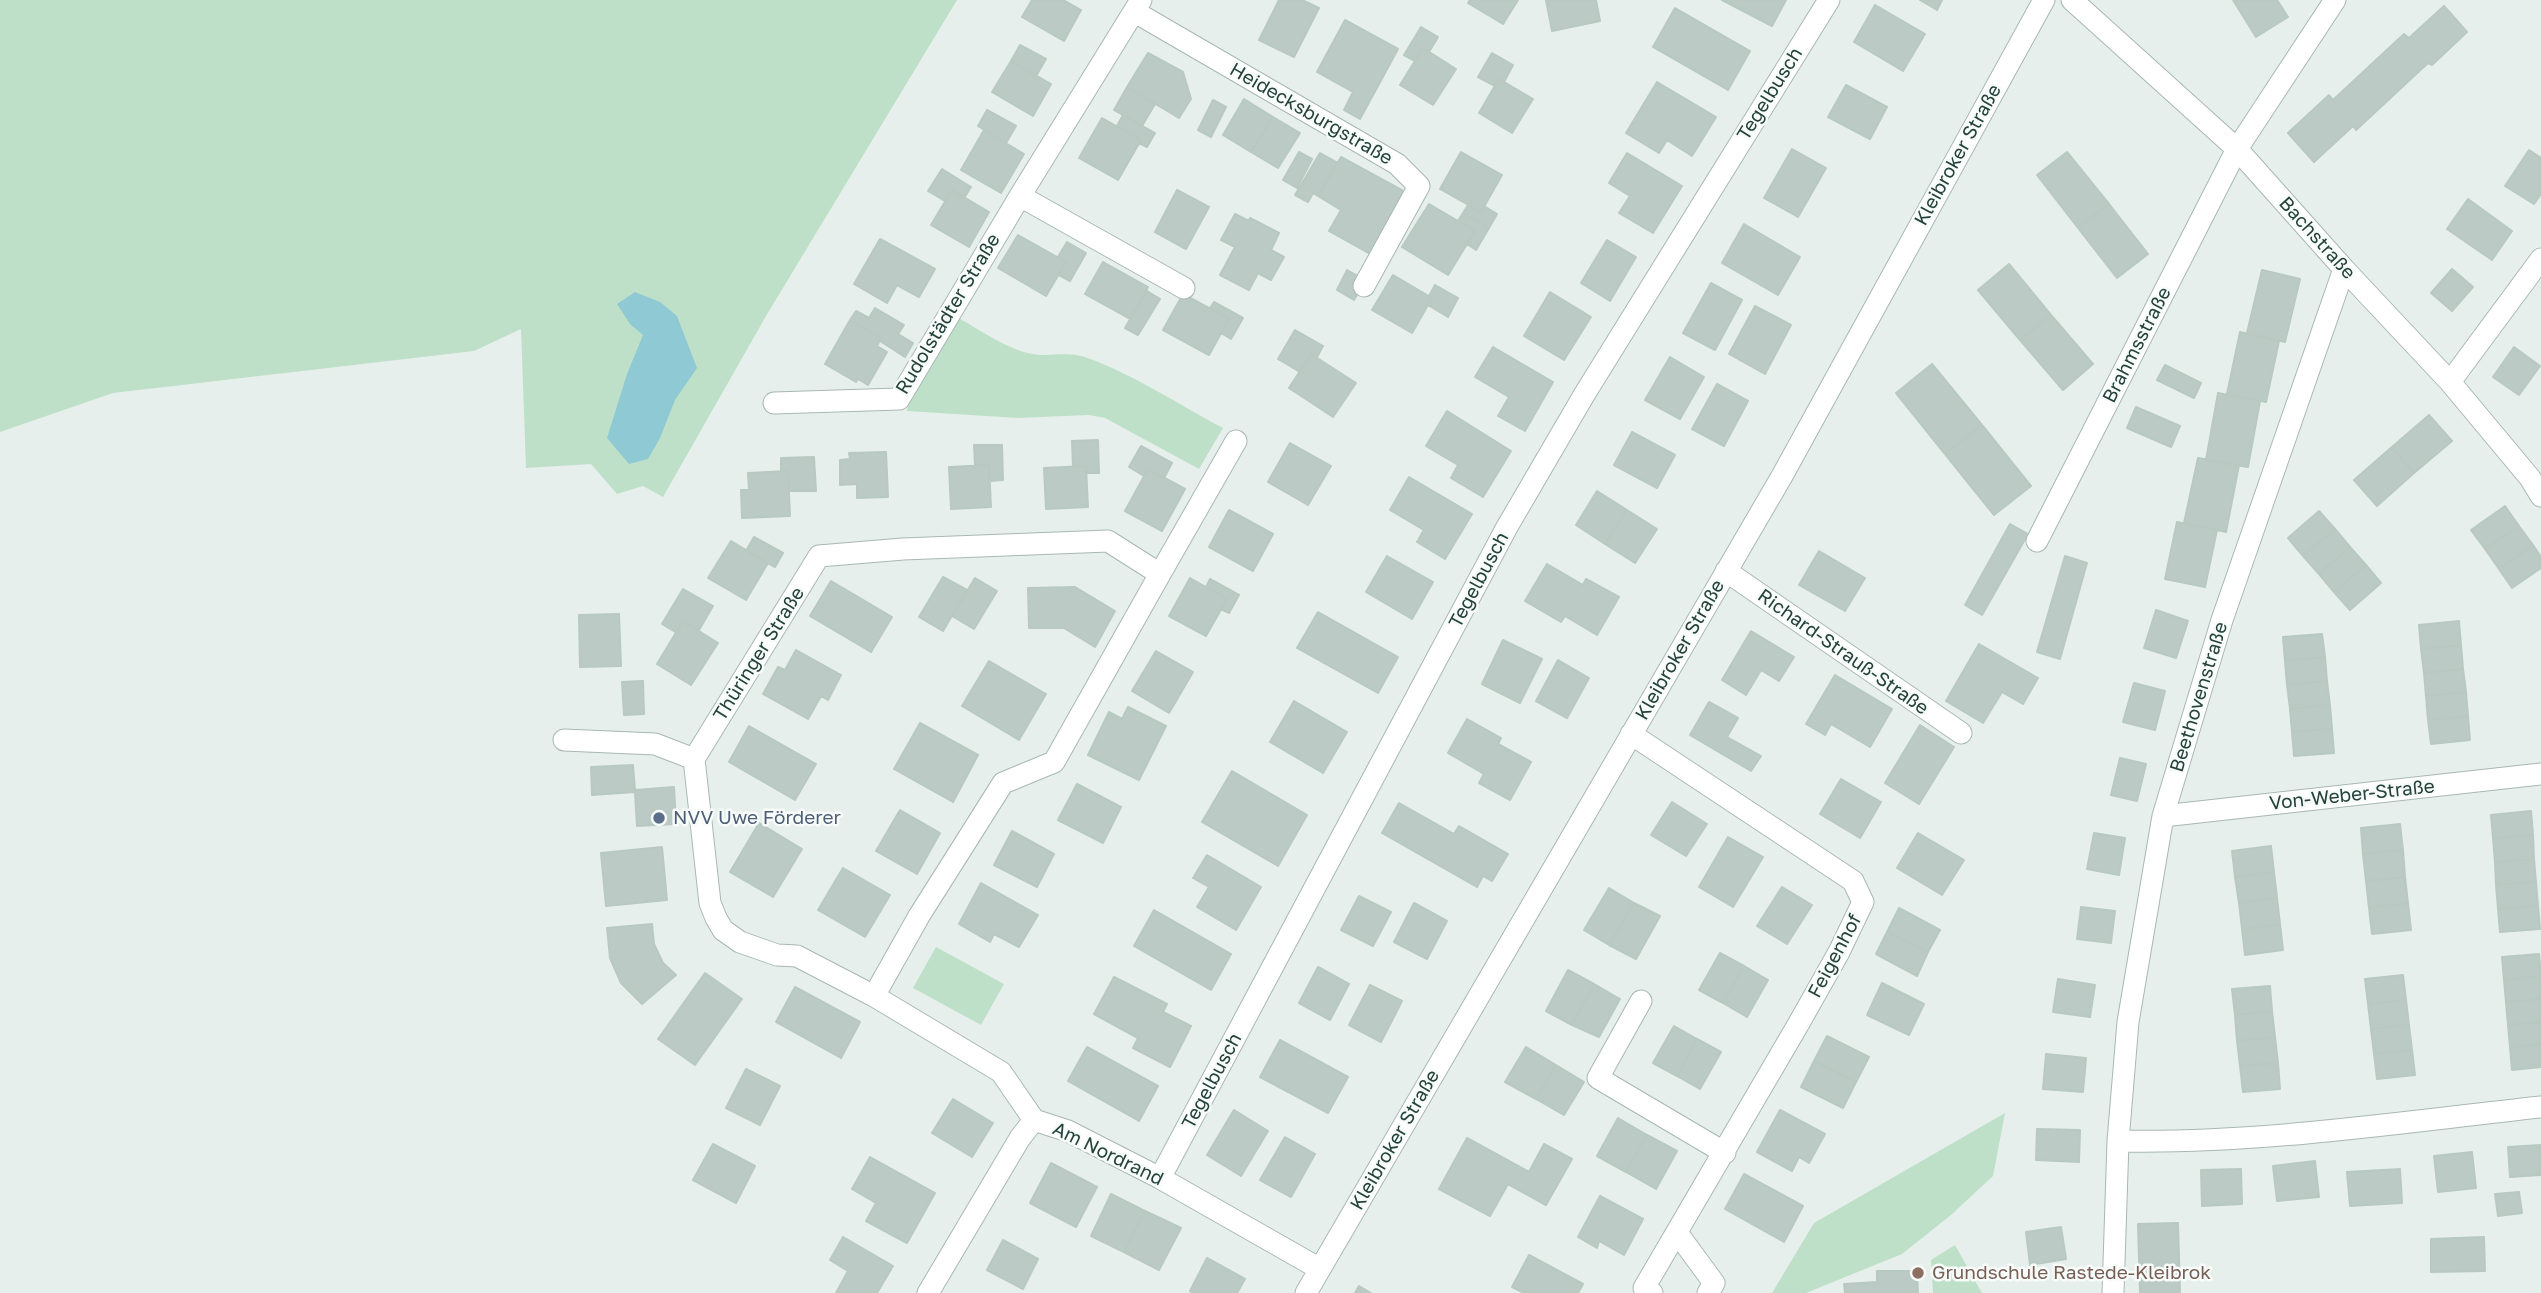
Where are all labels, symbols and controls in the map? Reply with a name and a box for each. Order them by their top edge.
street label: Tegelbusch [1732,43,1808,145]
street label: Heidecksburgstraße [1226,58,1396,170]
street label: Kleibroker Straße [1910,80,2006,230]
street label: Bachstraße [2274,192,2360,284]
street label: Rudolstädter Straße [891,230,1005,398]
street label: Brahmsstraße [2098,283,2176,407]
street label: Tegelbusch [1444,528,1514,632]
street label: Kleibroker Straße [1631,576,1729,724]
street label: Thüringer Straße [709,583,809,725]
street label: Richard-Strauß-Straße [1753,584,1933,720]
street label: Beethovenstraße [2165,619,2233,775]
street label: Von-Weber-Straße [2268,775,2436,815]
place label: NVV Uwe Förderer [673,807,841,829]
marker: NVV Uwe Förderer [651,810,667,826]
street label: Feigenhof [1803,910,1867,1002]
street label: Tegelbusch [1177,1029,1247,1133]
street label: Kleibroker Straße [1346,1066,1444,1214]
street label: Am Nordrand [1049,1117,1167,1191]
place label: Grundschule Rastede-Kleibrok [1932,1262,2211,1284]
marker: Grundschule Rastede-Kleibrok [1910,1265,1926,1281]

